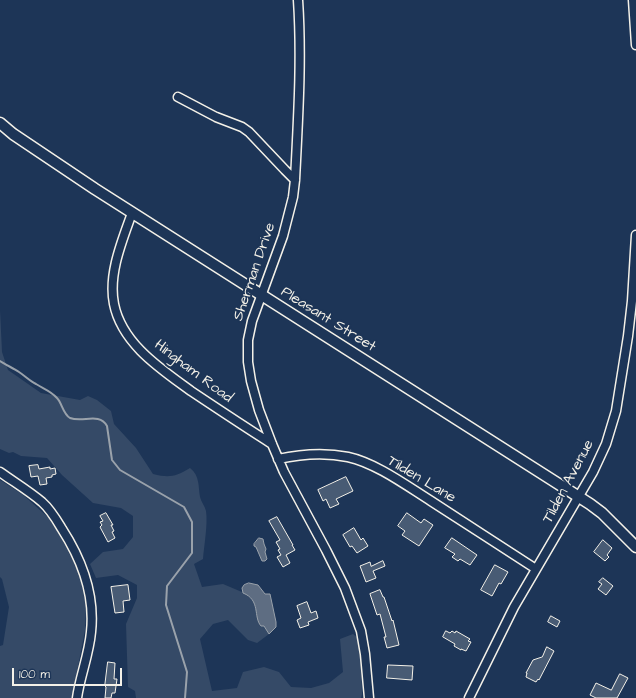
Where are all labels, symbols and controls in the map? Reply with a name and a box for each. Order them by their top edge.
street label: Sherman Drive [230,221,280,323]
street label: Pleasant Street [277,284,379,356]
street label: Hingham Road [150,337,236,407]
street label: Tilden Avenue [539,437,599,527]
street label: Tilden Lane [383,452,459,508]
scale bar [14,660,124,686]
text: 100 m [19,666,50,683]

